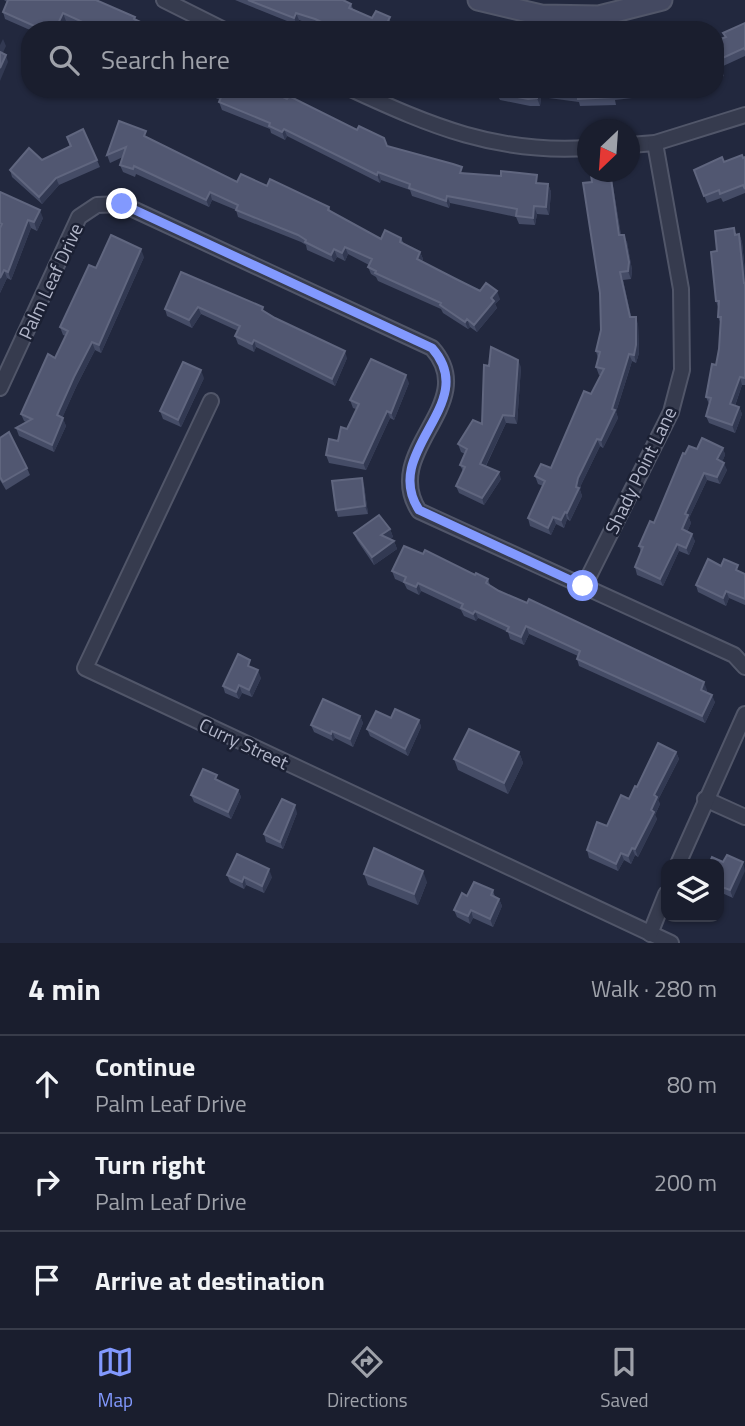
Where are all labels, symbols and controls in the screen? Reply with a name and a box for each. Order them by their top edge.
search box [21,21,724,98]
text: Search here [101,40,230,79]
icon: search [45,41,83,79]
north arrow [577,119,640,182]
route end [106,188,137,219]
street label: Palm Leaf Drive [10,218,90,344]
street label: Shady Point Lane [597,402,683,538]
route start [567,570,598,601]
street label: Curry Street [194,710,294,777]
map controls [661,859,724,922]
button: layers [661,859,724,922]
text: 4 min [28,966,101,1012]
text: Walk · 280 m [591,971,717,1006]
text: Continue [95,1047,195,1086]
icon: ahead [28,1065,66,1103]
text: 80 m [667,1067,717,1102]
text: Palm Leaf Drive [95,1086,247,1121]
text: Turn right [95,1145,206,1184]
icon: right [28,1163,66,1201]
text: 200 m [654,1165,717,1200]
text: Palm Leaf Drive [95,1184,247,1219]
icon: arrive [28,1261,66,1299]
text: Arrive at destination [95,1261,325,1300]
tab: Map [96,1343,134,1414]
tab: Directions [327,1343,408,1414]
tab: Saved [600,1343,649,1414]

